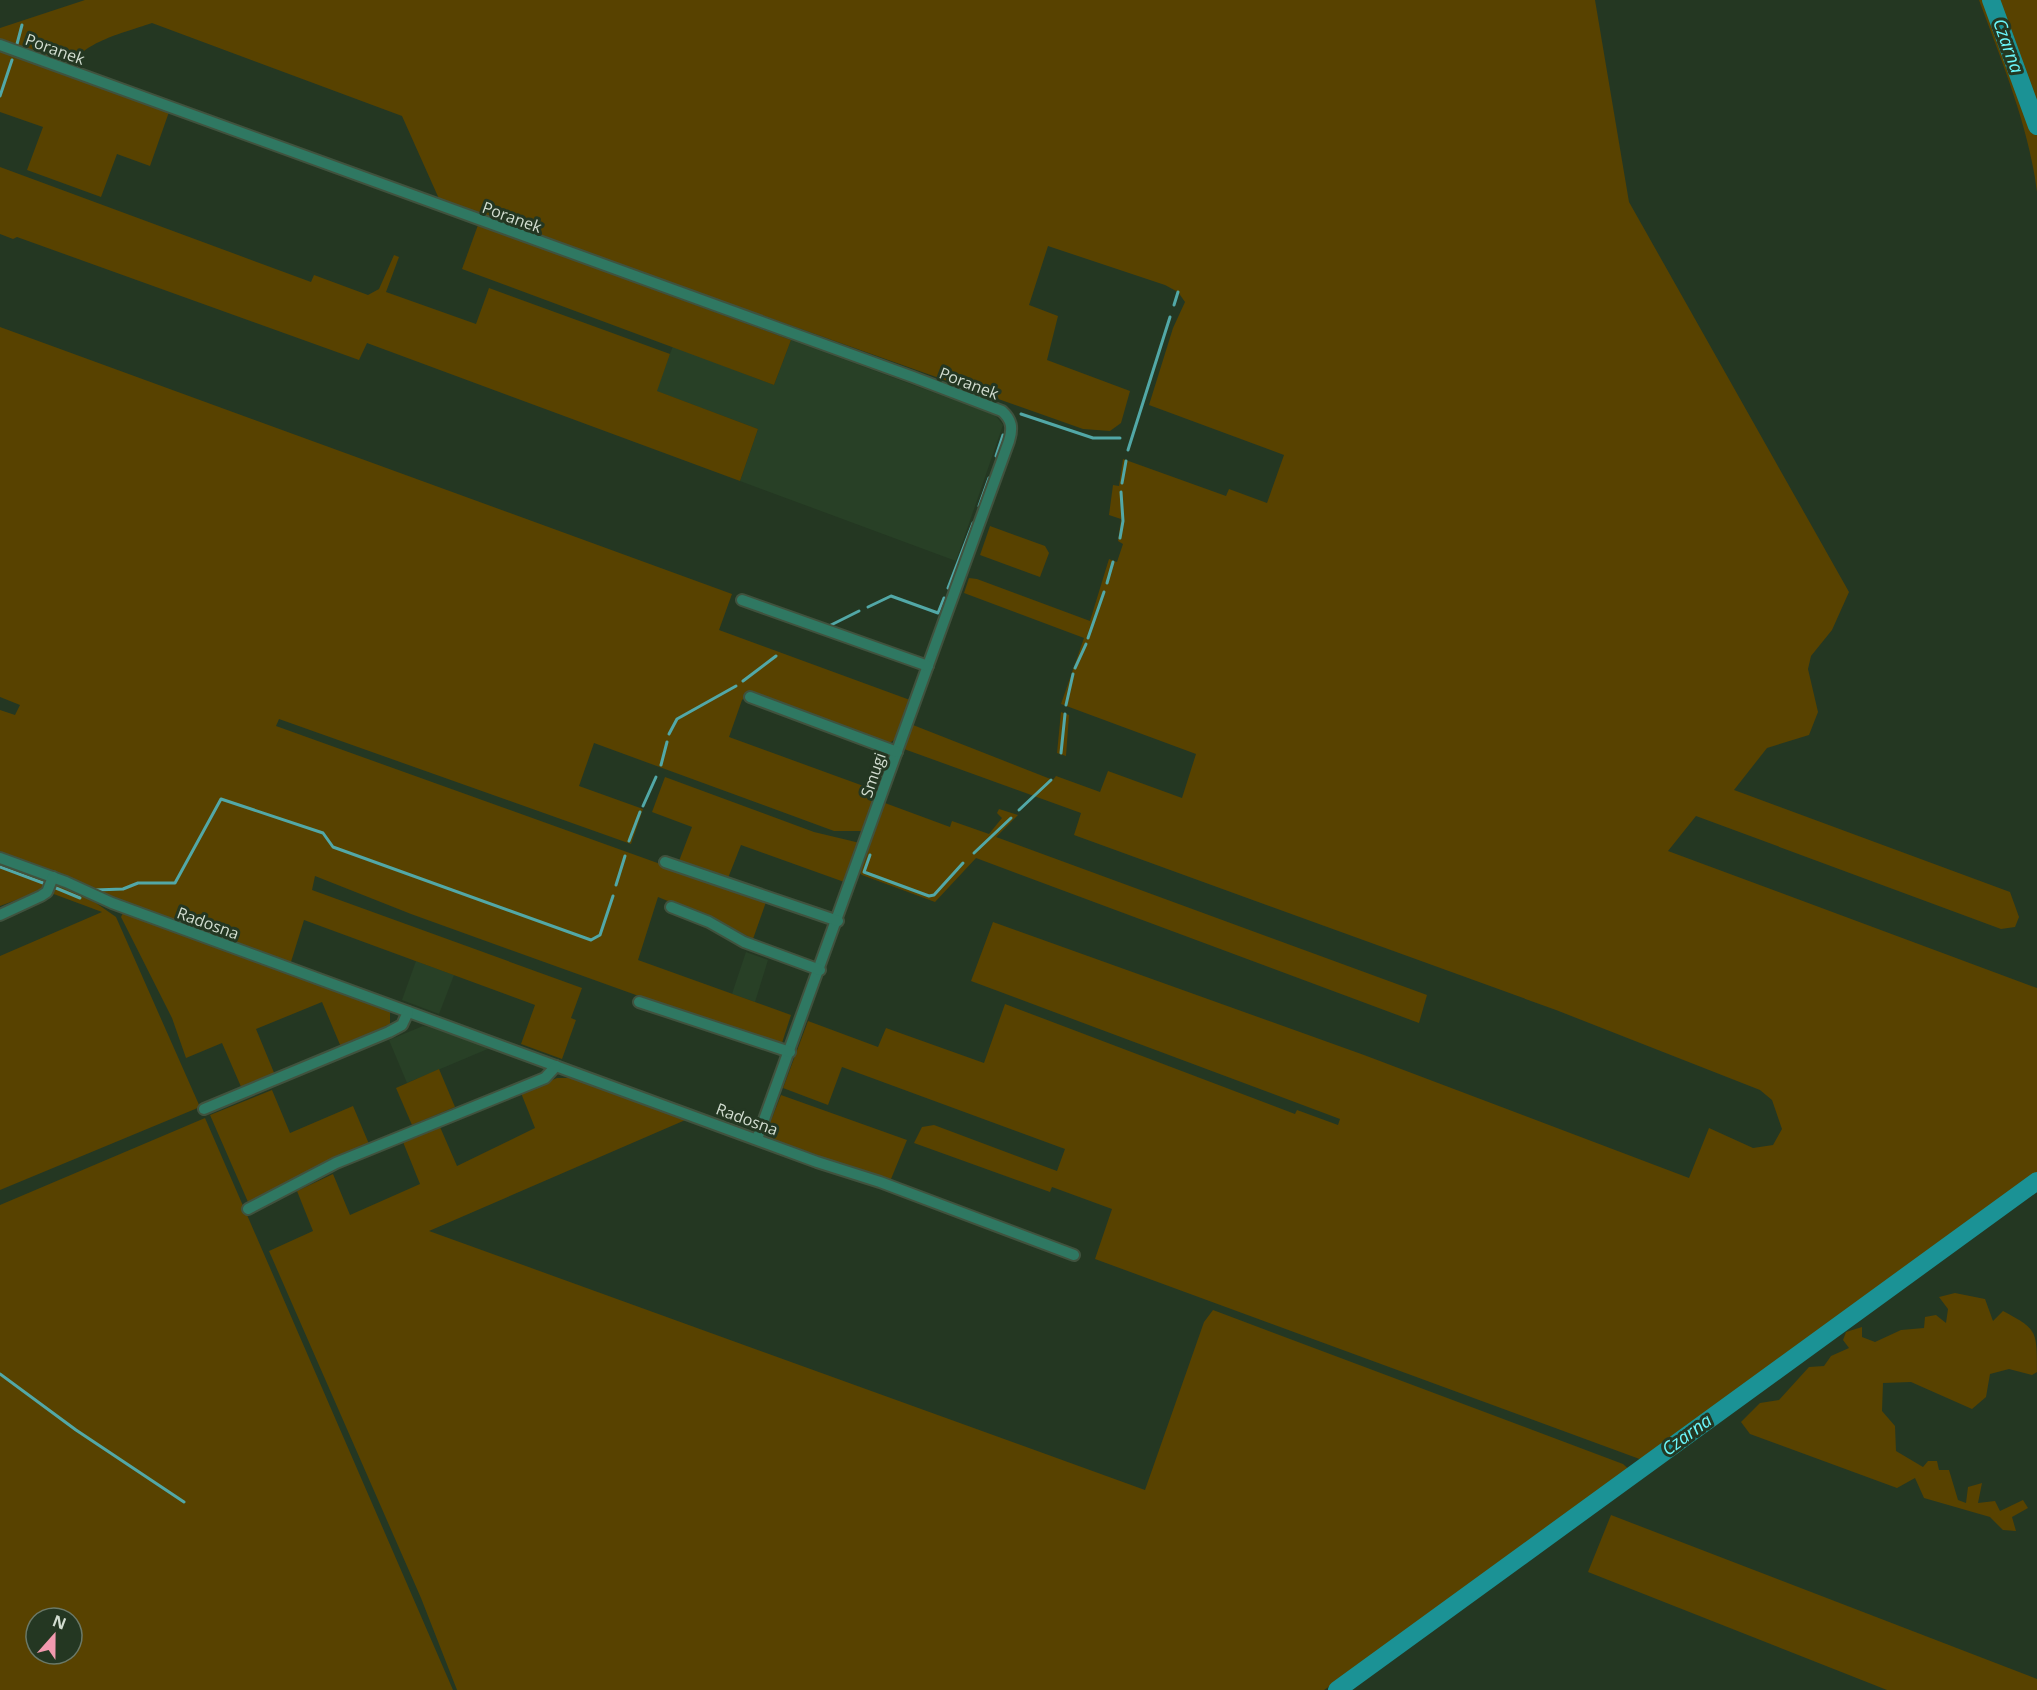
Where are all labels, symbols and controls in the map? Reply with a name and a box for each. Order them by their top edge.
water label: Czarna [1988,15,2030,76]
street label: Poranek [22,28,88,70]
street label: Poranek [479,196,545,238]
street label: Poranek [936,362,1002,405]
street label: Smugi [855,750,891,800]
street label: Radosna [174,902,242,944]
street label: Radosna [713,1098,781,1140]
water label: Czarna [1657,1408,1716,1460]
north arrow [24,1606,84,1666]
text: N [49,1609,69,1635]

